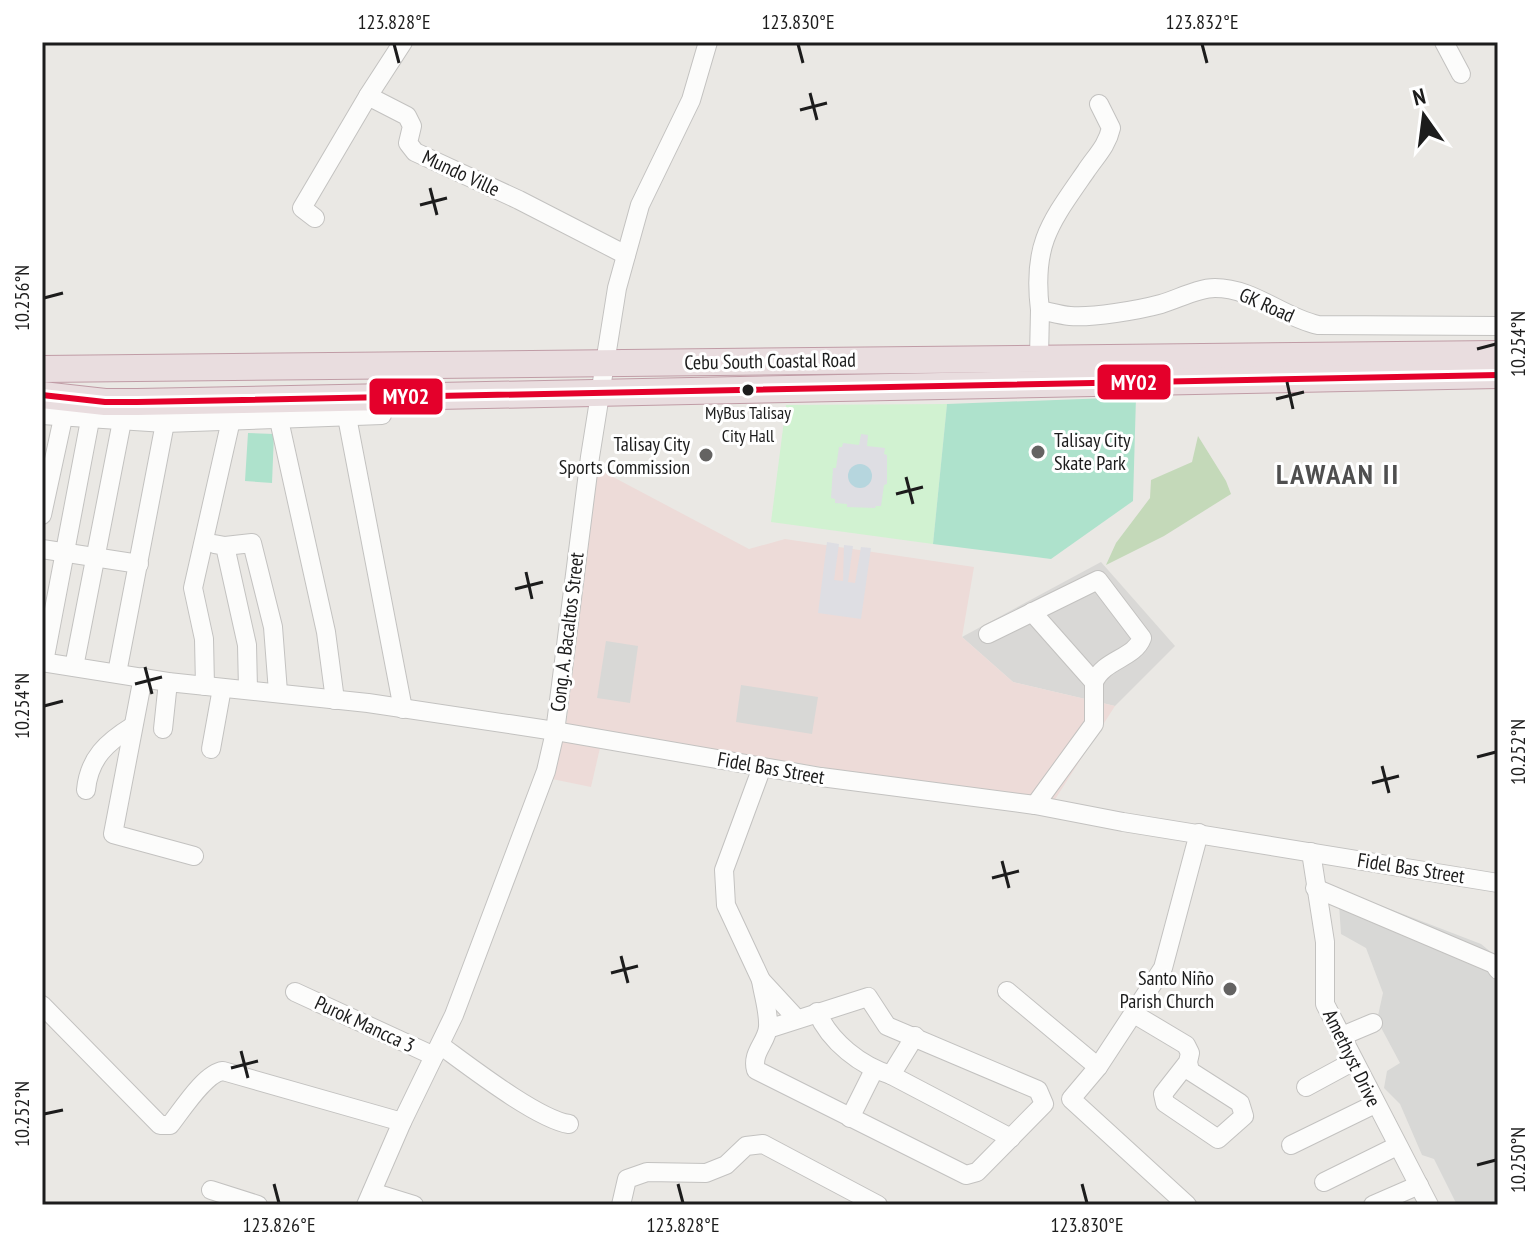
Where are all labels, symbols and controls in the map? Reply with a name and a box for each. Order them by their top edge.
text: 123.828°E [358,9,430,35]
text: 123.830°E [762,9,834,35]
text: 123.832°E [1166,9,1238,35]
north arrow [1384,76,1464,156]
text: N [1410,82,1428,112]
street label: Mundo Ville [418,144,504,202]
text: 10.256°N [9,265,35,331]
street label: GK Road [1235,281,1299,329]
text: 10.254°N [1505,311,1531,377]
street label: Cebu South Coastal Road [684,347,856,375]
line badge: MY02 [1096,363,1172,401]
text: MY02 [1111,368,1157,396]
line badge: MY02 [368,377,444,416]
text: MY02 [383,382,429,410]
marker: MyBus Talisay City Hall [740,382,756,398]
place label: MyBus Talisay City Hall [705,401,791,447]
place label: Talisay City Skate Park [1054,427,1131,476]
place label: Talisay City Sports Commission [559,431,690,480]
marker: Talisay City Skate Park [1029,443,1047,461]
marker: Talisay City Sports Commission [697,446,715,464]
district label: LAWAAN II [1276,455,1400,492]
street label: Cong. A. Bacaltos Street [544,550,590,713]
text: 10.254°N [9,673,35,739]
text: 10.252°N [1505,719,1531,785]
street label: Fidel Bas Street [715,746,827,790]
street label: Fidel Bas Street [1356,847,1467,889]
place label: Santo Niño Parish Church [1120,965,1214,1014]
marker: Santo Niño Parish Church [1221,980,1239,998]
street label: Purok Mancca 3 [311,990,419,1058]
street label: Amethyst Drive [1317,1005,1387,1111]
text: 10.252°N [9,1081,35,1147]
text: 10.250°N [1505,1127,1531,1193]
text: 123.826°E [243,1212,315,1238]
text: 123.828°E [647,1212,719,1238]
text: 123.830°E [1051,1212,1123,1238]

